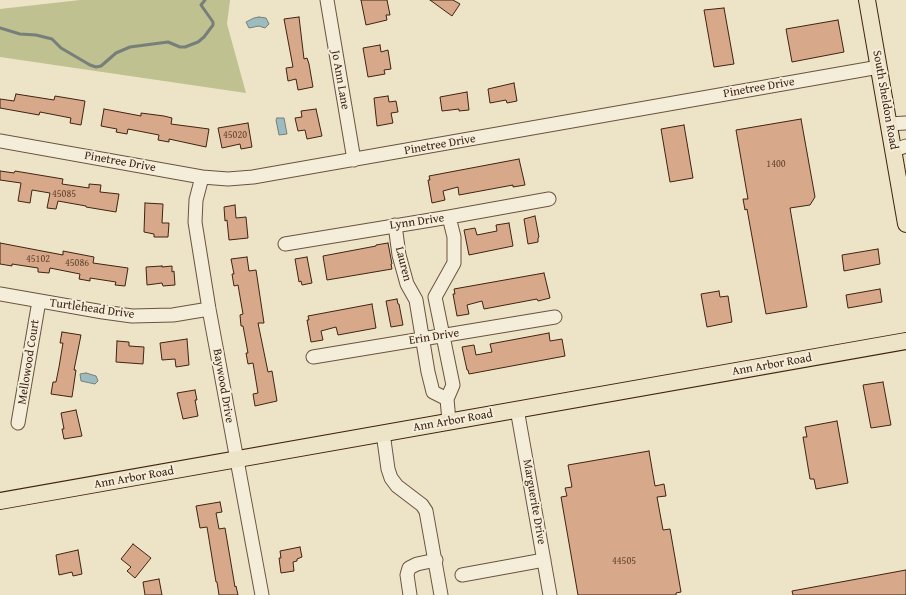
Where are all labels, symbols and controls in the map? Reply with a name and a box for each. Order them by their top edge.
street label: Jo Ann Lane [328,49,352,111]
street label: South Sheldon Road [869,49,901,151]
street label: Pinetree Drive [722,75,796,101]
house number: 45020 [223,129,247,141]
street label: Pinetree Drive [403,132,477,158]
street label: Pinetree Drive [83,149,157,175]
house number: 1400 [766,158,786,170]
house number: 45085 [52,188,76,200]
street label: Lynn Drive [389,211,445,233]
street label: Lauren [392,245,414,283]
house number: 45102 [26,253,50,265]
house number: 45086 [65,257,89,269]
street label: Turtlehead Drive [49,296,135,322]
street label: Mellowood Court [15,318,43,406]
street label: Erin Drive [408,326,460,348]
street label: Baywood Drive [209,348,237,424]
street label: Ann Arbor Road [731,351,813,379]
street label: Ann Arbor Road [412,407,494,435]
street label: Marguerite Drive [519,458,549,546]
street label: Ann Arbor Road [93,464,175,492]
house number: 44505 [612,555,636,567]

